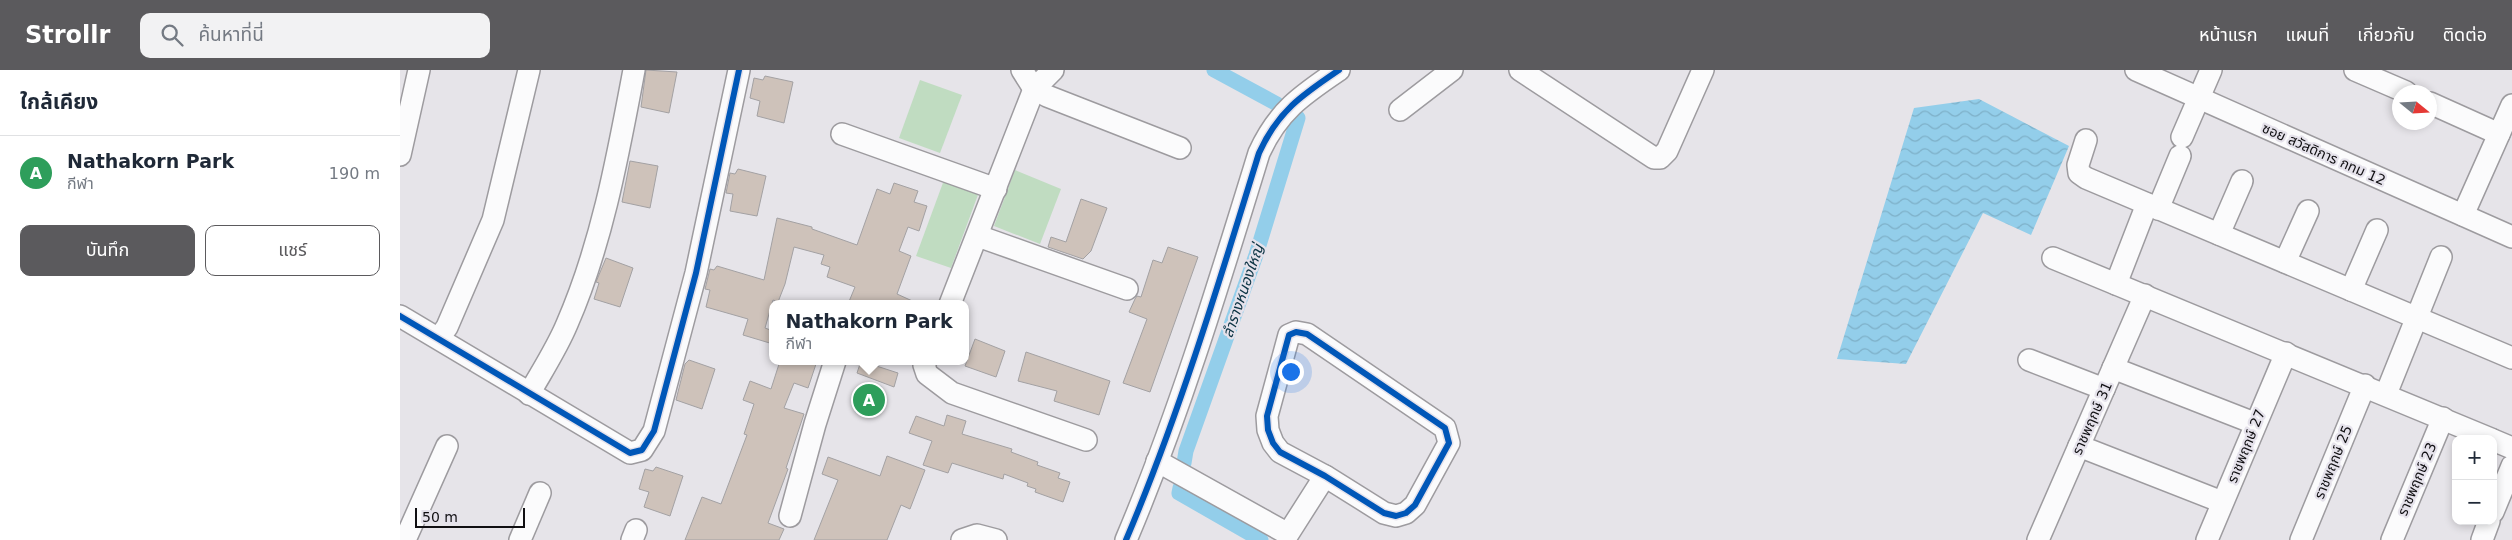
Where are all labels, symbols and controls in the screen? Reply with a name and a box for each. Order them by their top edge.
search box [140,13,490,58]
text: Strollr [25,21,110,49]
icon: search [158,21,186,49]
text: ค้นหาที่นี่ [198,23,264,45]
text: หน้าแรก [2199,24,2257,45]
text: แผนที่ [2285,24,2329,45]
text: เกี่ยวกับ [2357,24,2415,45]
text: ติดต่อ [2443,24,2487,45]
north arrow [2392,85,2437,130]
text: ใกล้เคียง [20,90,98,114]
street label: ซอย สวัสดิการ กทม 12 [2260,120,2388,188]
text: Nathakorn Park [67,150,234,172]
text: A [30,164,42,183]
text: 190 m [329,164,380,183]
text: กีฬา [67,174,94,193]
button: บันทึก [20,225,195,276]
button: แชร์ [205,225,380,276]
water label: ลำรางหนองใหญ่ [1219,240,1268,340]
popup [769,300,969,365]
text: Nathakorn Park [785,310,953,332]
text: กีฬา [785,334,812,353]
your location [1278,359,1304,385]
street label: ราชพฤกษ์ 31 [2069,379,2115,457]
pin: A [853,381,885,419]
street label: ราชพฤกษ์ 27 [2224,407,2268,485]
street label: ราชพฤกษ์ 25 [2311,423,2355,501]
map controls [2452,435,2497,525]
button: + [2452,435,2497,480]
street label: ราชพฤกษ์ 23 [2394,440,2440,518]
button: − [2452,480,2497,525]
scale bar [415,505,525,528]
text: 50 m [422,509,458,525]

